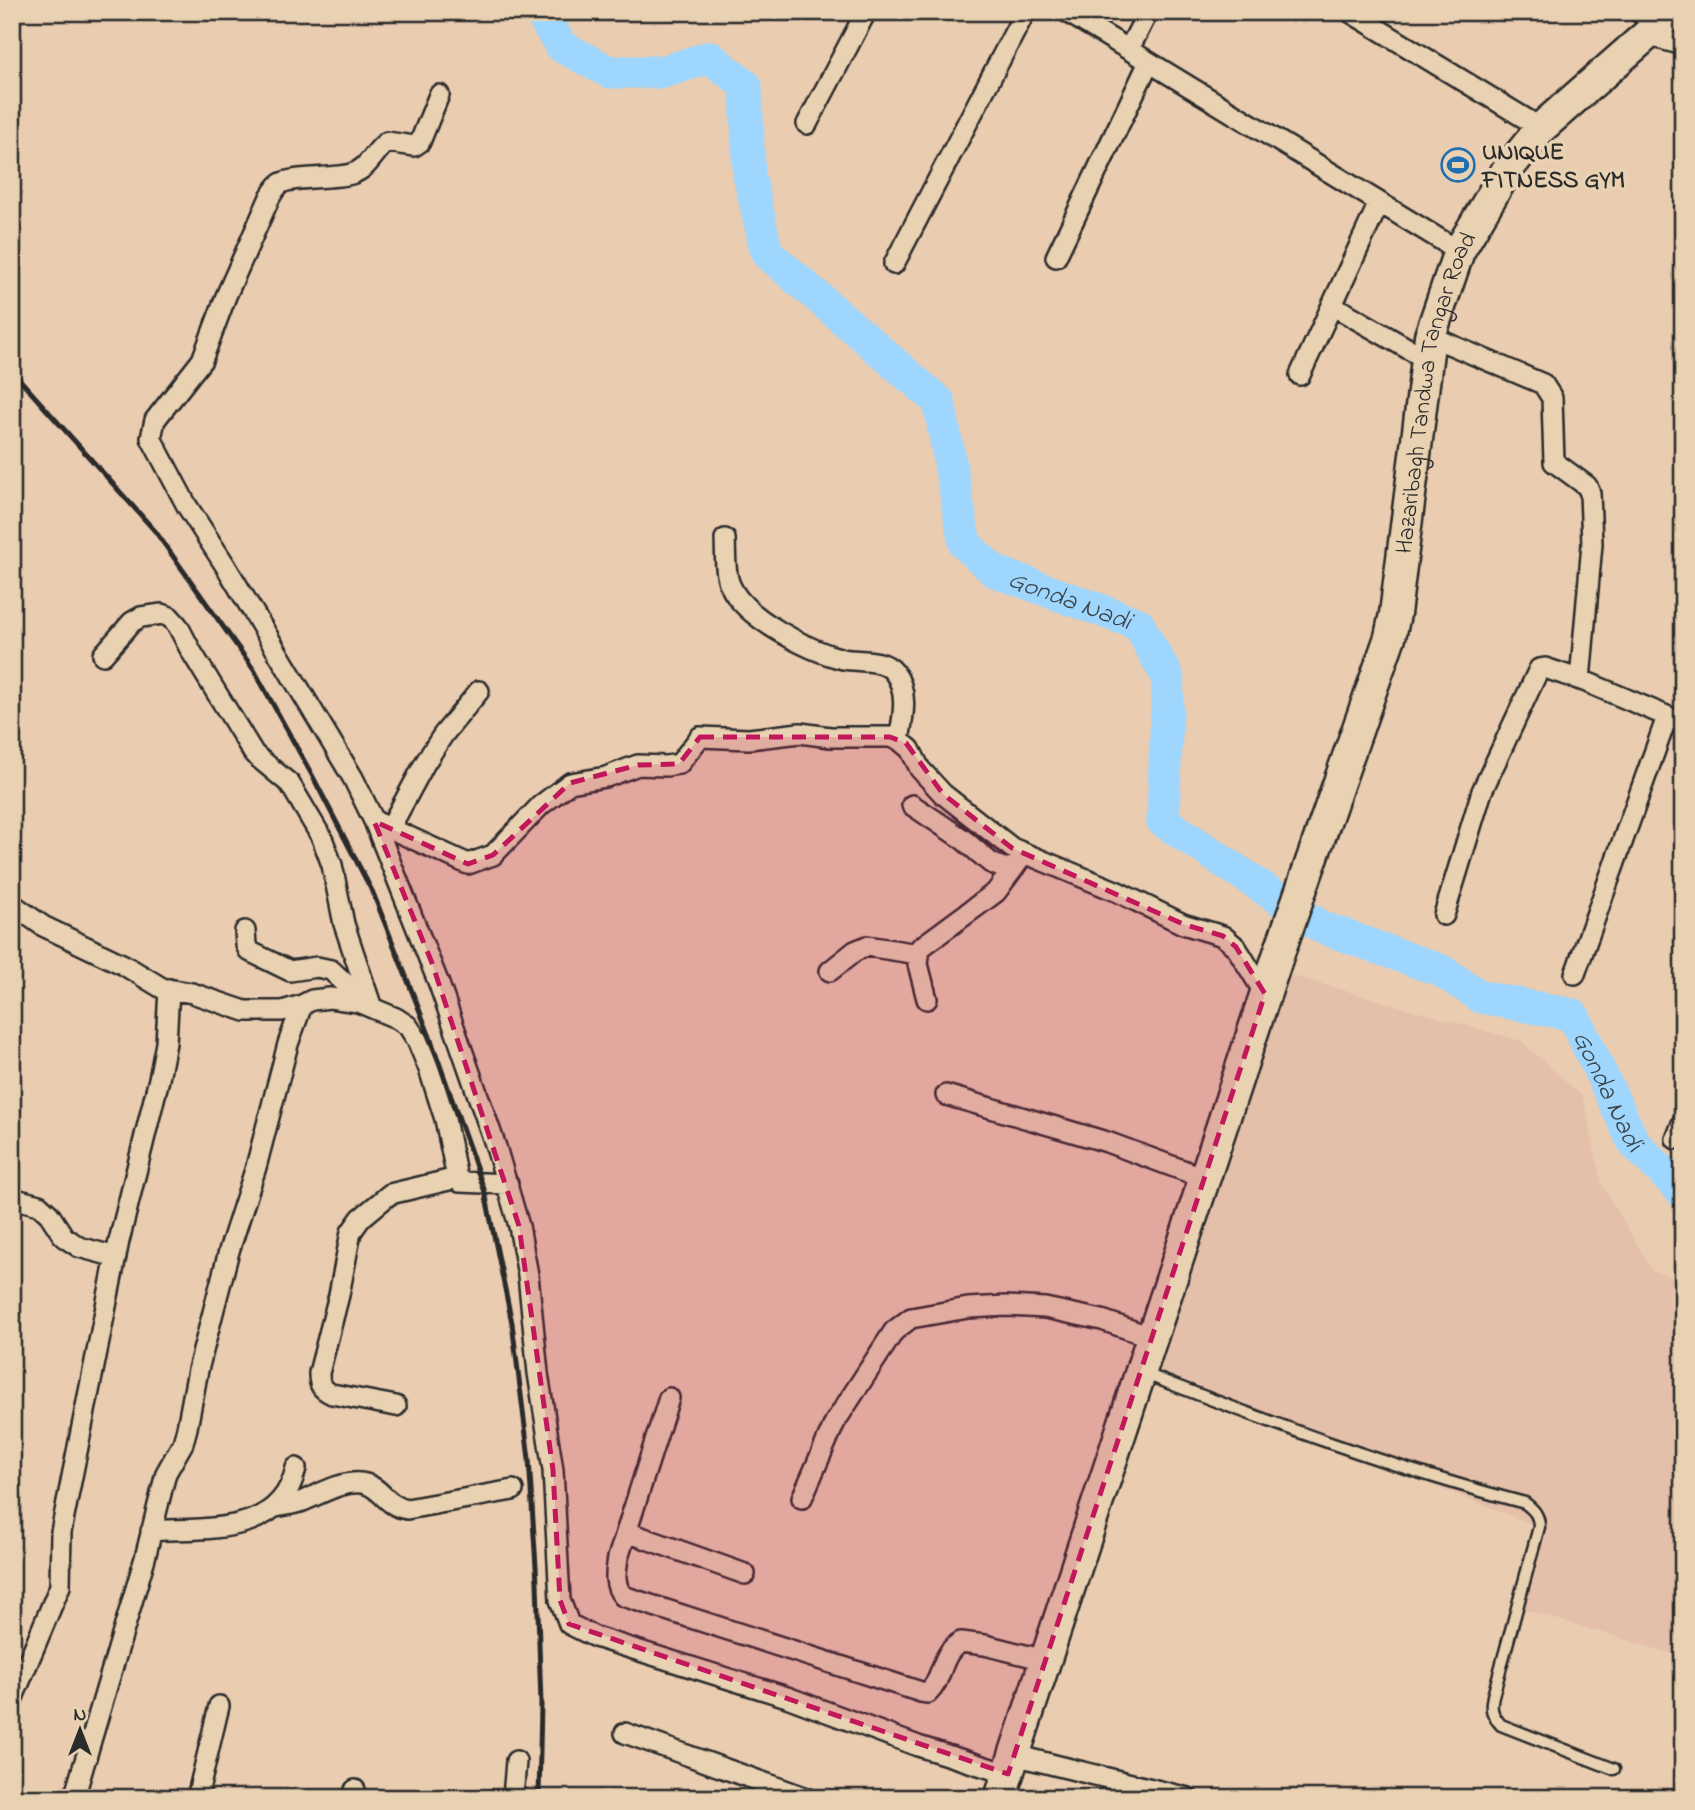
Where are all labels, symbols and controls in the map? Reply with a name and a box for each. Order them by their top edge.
place label: UNIQUE FITNESS GYM [1481,136,1625,199]
sports icon: UNIQUE FITNESS GYM [1439,146,1477,184]
street label: Hazaribagh Tandwa Tangar Road [1388,225,1487,556]
water label: Gonda Nadi [1002,562,1138,643]
water label: Gonda Nadi [1561,1025,1651,1164]
north arrow [46,1694,116,1764]
text: N [74,1702,87,1729]

